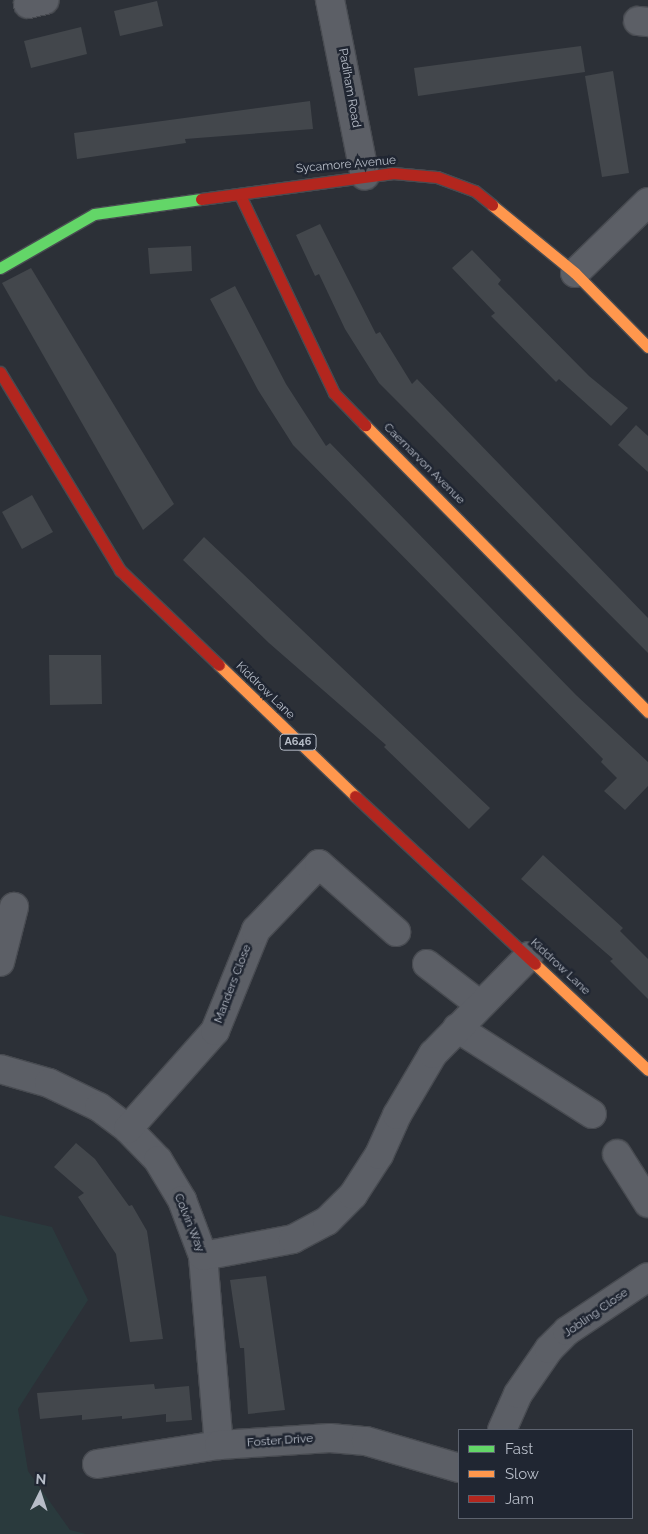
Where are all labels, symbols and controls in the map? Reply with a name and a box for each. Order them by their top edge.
street label: Padiham Road [335,47,363,129]
street label: Sycamore Avenue [295,153,397,177]
street label: Caernarvon Avenue [380,420,468,508]
street label: Kiddrow Lane [232,659,298,723]
road number: A646 [279,734,317,750]
street label: Kiddrow Lane [527,936,593,998]
street label: Manders Close [211,943,255,1025]
street label: Colvin Way [171,1191,207,1255]
street label: Jobling Close [561,1286,631,1340]
legend [458,1429,633,1519]
street label: Foster Drive [246,1431,314,1451]
text: Fast [505,1440,533,1458]
text: Slow [505,1465,539,1483]
north arrow [15,1469,65,1519]
text: N [35,1471,47,1487]
text: Jam [505,1490,534,1508]

